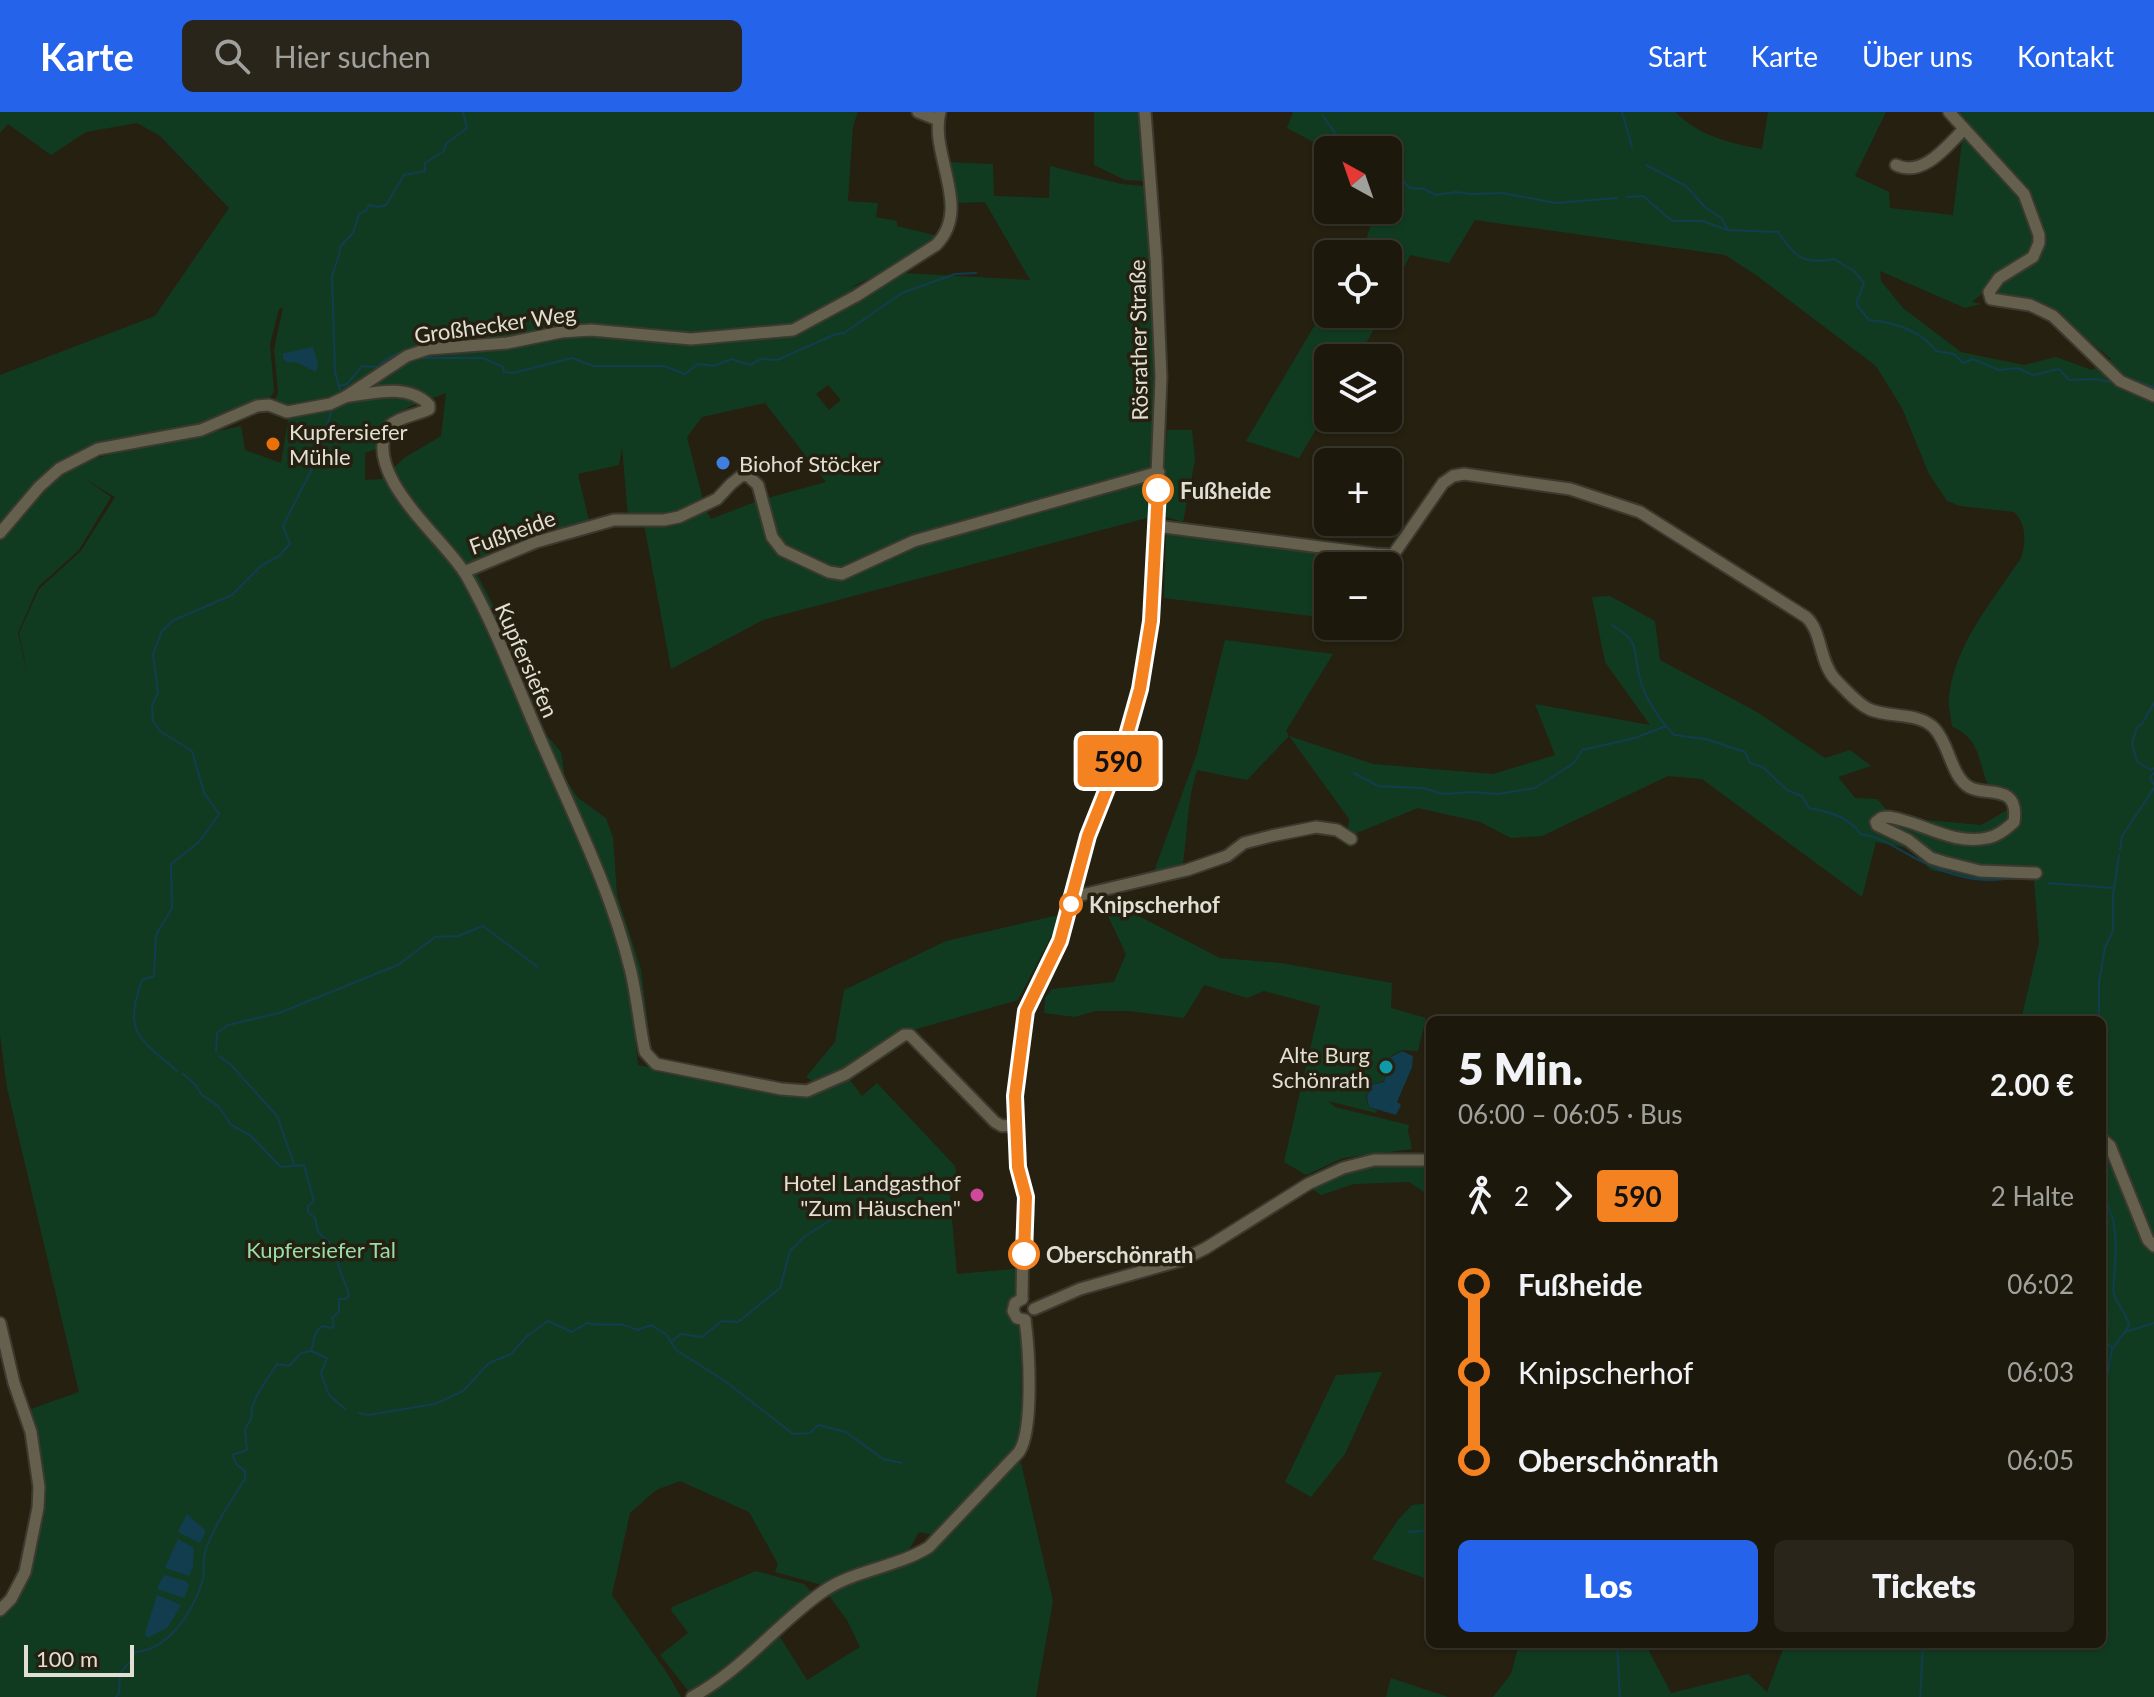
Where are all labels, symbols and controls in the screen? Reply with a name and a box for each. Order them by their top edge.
search box [182,20,742,92]
text: Karte [40,33,134,79]
icon: search [210,34,254,78]
text: Hier suchen [274,38,431,74]
text: Start [1648,39,1707,73]
text: Karte [1751,39,1818,73]
text: Über uns [1862,39,1973,73]
text: Kontakt [2017,39,2114,73]
north arrow [1314,136,1402,224]
map controls [1314,136,1402,640]
button: locate [1314,240,1402,328]
street label: Rösrather Straße [1123,259,1153,421]
street label: Großhecker Weg [413,299,577,349]
button: layers [1314,344,1402,432]
place label: Kupfersiefer Mühle [289,418,408,470]
marker: Kupfersiefer Mühle [264,435,282,453]
button: + [1314,448,1402,536]
place label: Biohof Stöcker [739,450,881,477]
marker: Biohof Stöcker [714,454,732,472]
marker: Fußheide [1143,475,1173,505]
place label: Fußheide [1180,477,1272,504]
street label: Fußheide [465,504,559,560]
button: − [1314,552,1402,640]
street label: Kupfersiefen [490,598,564,722]
line badge: 590 [1072,735,1164,787]
text: 590 [1094,744,1142,778]
place label: Knipscherhof [1089,891,1220,918]
marker: Knipscherhof [1060,893,1082,915]
place label: Alte Burg Schönrath [1272,1041,1370,1093]
text: 5 Min. [1458,1042,1583,1094]
marker: Alte Burg Schönrath [1377,1058,1395,1076]
text: 2.00 € [1990,1066,2074,1102]
text: 06:00 – 06:05 · Bus [1458,1098,1682,1130]
place label: Hotel Landgasthof "Zum Häuschen" [783,1169,961,1221]
icon: walk [1458,1174,1502,1218]
icon: forward [1541,1174,1585,1218]
text: 590 [1613,1179,1662,1213]
text: 2 [1514,1180,1529,1212]
text: 2 Halte [1991,1180,2074,1212]
marker: Hotel Landgasthof "Zum Häuschen" [968,1186,986,1204]
park label: Kupfersiefer Tal [246,1236,396,1263]
marker: Oberschönrath [1009,1239,1039,1269]
place label: Oberschönrath [1046,1241,1193,1268]
text: Fußheide [1518,1266,1643,1302]
text: 06:02 [2007,1268,2074,1300]
text: Knipscherhof [1518,1354,1693,1390]
text: 06:03 [2007,1356,2074,1388]
text: Oberschönrath [1518,1442,1719,1478]
text: 06:05 [2007,1444,2074,1476]
button: Los [1458,1540,1758,1632]
button: Tickets [1774,1540,2074,1632]
scale bar [24,1641,134,1677]
text: 100 m [36,1645,98,1672]

